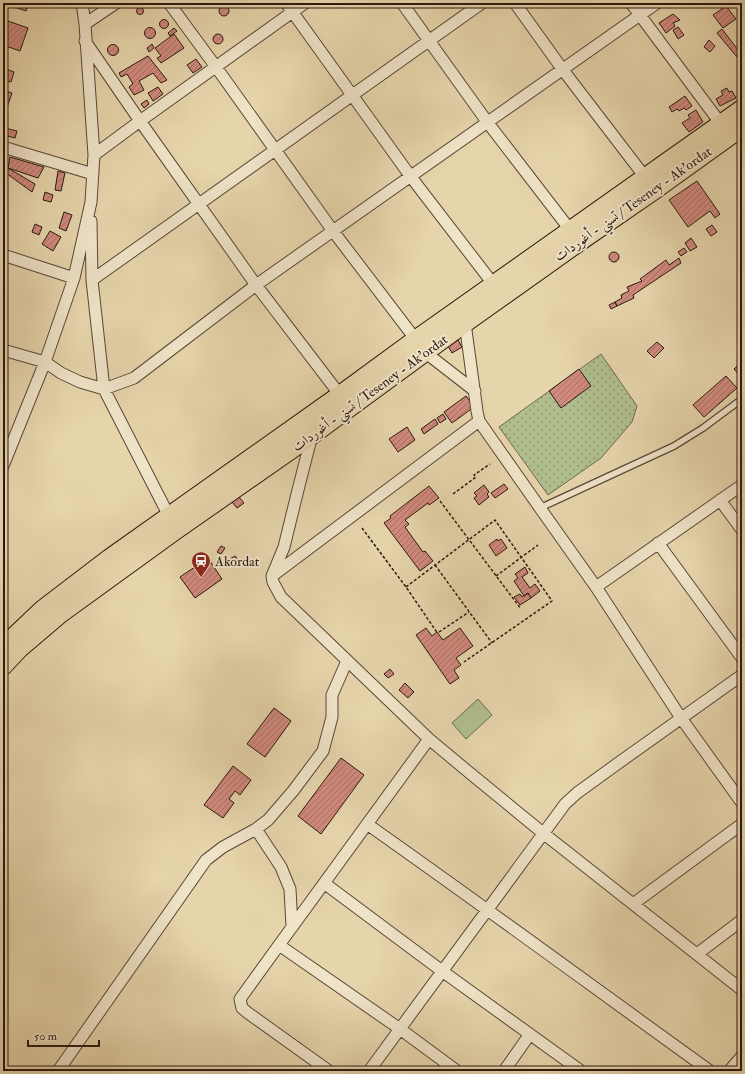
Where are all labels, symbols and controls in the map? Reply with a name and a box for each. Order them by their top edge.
street label: تسني - أغوردات / Teseney - Ak'ordat [550,141,718,268]
street label: تسني - أغوردات / Teseney - Ak'ordat [288,329,454,458]
station icon: Akordat [190,550,212,578]
place label: Akordat [214,553,260,570]
scale bar [28,1022,99,1048]
text: 50 m [34,1029,58,1044]

